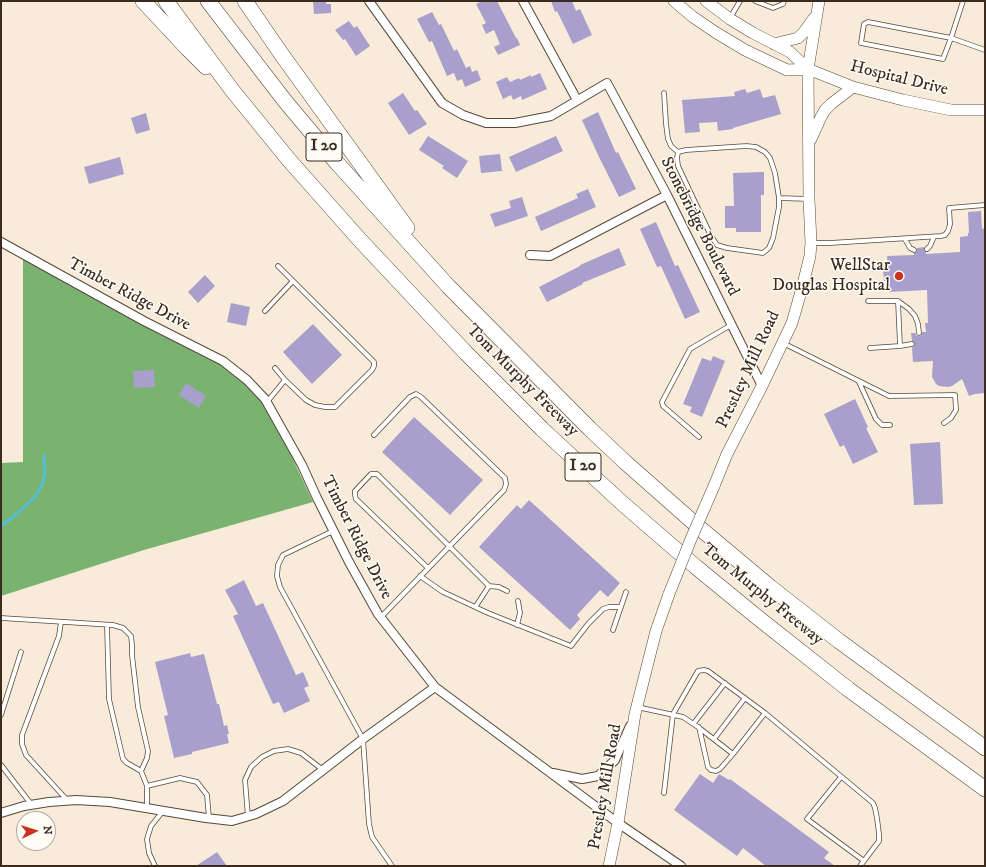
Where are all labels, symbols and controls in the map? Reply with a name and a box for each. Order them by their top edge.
street label: Hospital Drive [848,57,950,101]
road number: I 20 [306,133,342,161]
street label: Stonebridge Boulevard [655,154,743,300]
street label: Timber Ridge Drive [64,254,194,336]
place label: WellStar Douglas Hospital [772,256,890,296]
marker: WellStar Douglas Hospital [893,270,905,282]
street label: Prestley Mill Road [713,308,785,432]
street label: Tom Murphy Freeway [462,321,582,441]
road number: I 20 [565,453,601,481]
street label: Timber Ridge Drive [316,473,396,603]
street label: Tom Murphy Freeway [697,540,827,650]
street label: Prestley Mill Road [585,723,627,851]
north arrow [16,811,56,851]
text: N [40,825,54,835]

